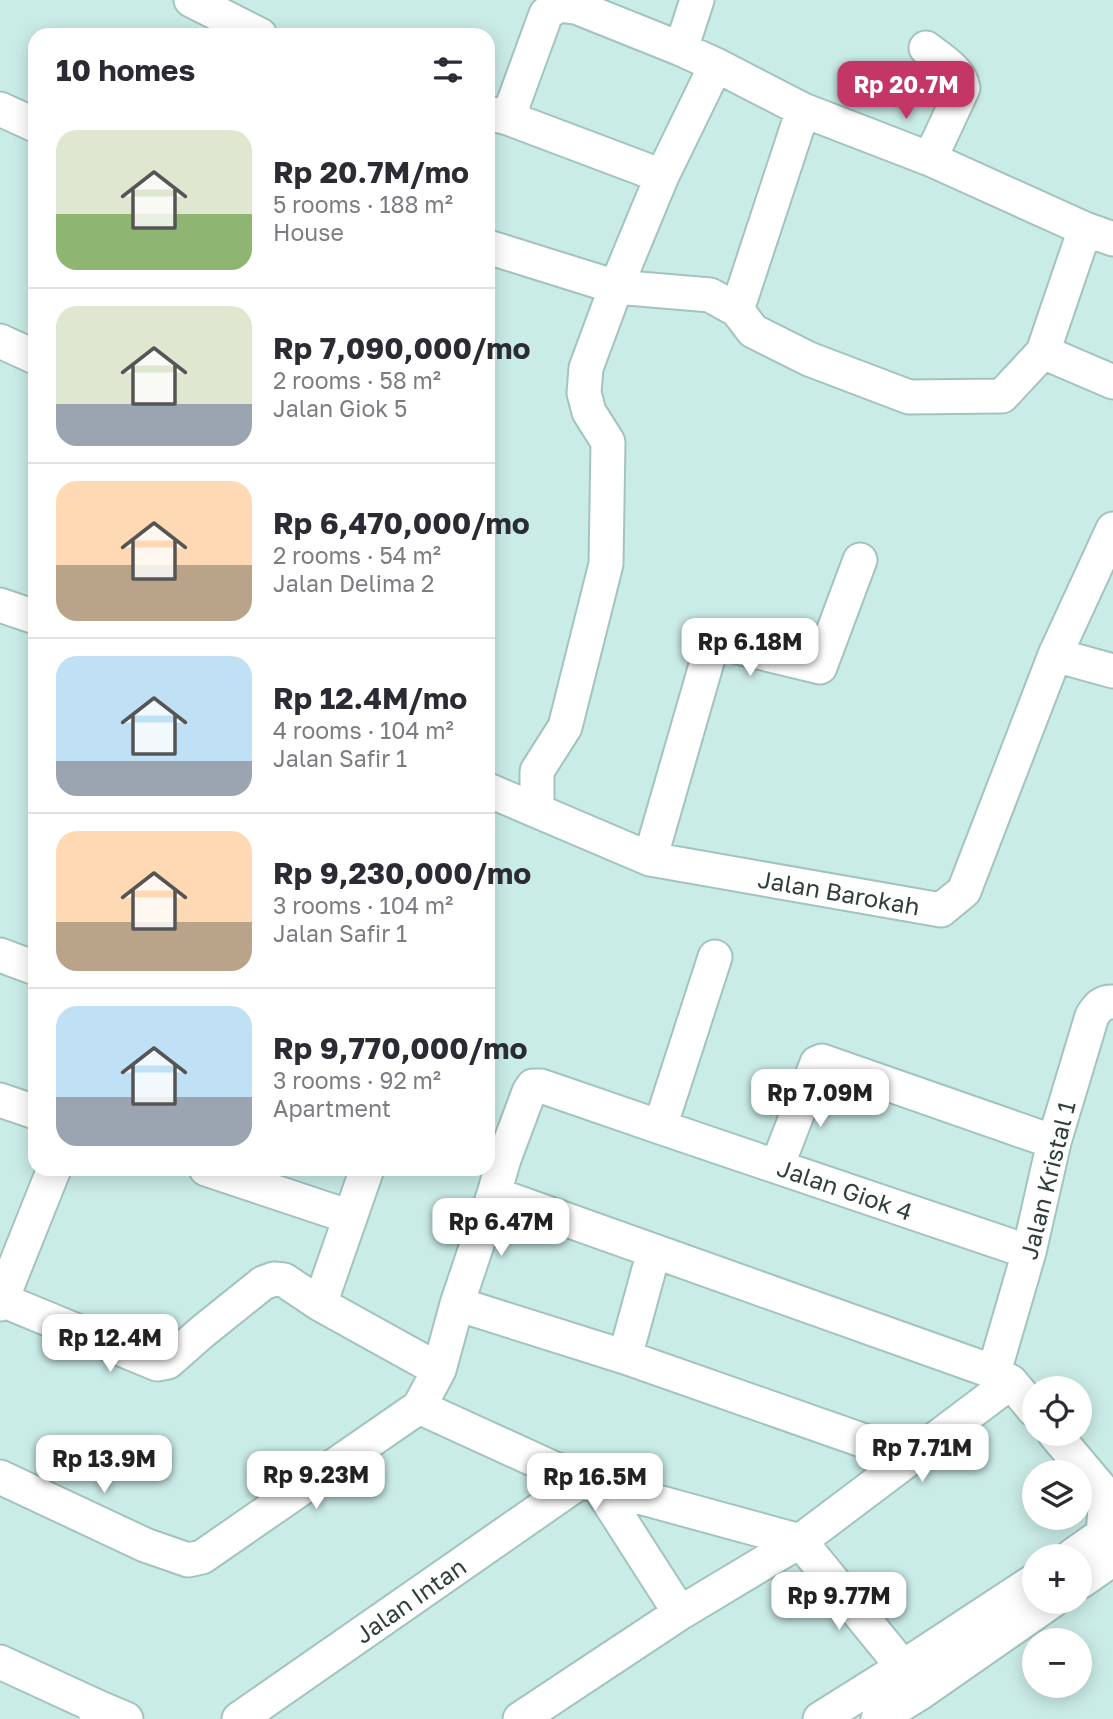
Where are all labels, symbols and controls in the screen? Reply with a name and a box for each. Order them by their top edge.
icon: filters [429,51,467,89]
text: 10 homes [56,52,195,88]
pin: Rp 20.7M [834,61,978,121]
text: Rp 20.7M [853,70,959,98]
text: Rp 20.7M/mo [273,154,469,190]
icon: home [112,158,196,242]
text: 5 rooms · 188 m² [273,190,453,218]
text: House [273,218,344,246]
text: Rp 7,090,000/mo [273,330,531,366]
icon: home [112,334,196,418]
text: 2 rooms · 58 m² [273,366,441,394]
text: Jalan Giok 5 [273,394,407,422]
text: Rp 6,470,000/mo [273,505,530,541]
icon: home [112,509,196,593]
text: 2 rooms · 54 m² [273,541,441,569]
text: Jalan Delima 2 [273,569,434,597]
pin: Rp 6.18M [678,618,822,678]
text: Rp 6.18M [698,627,802,655]
text: Rp 12.4M/mo [273,680,467,716]
icon: home [112,684,196,768]
text: 4 rooms · 104 m² [273,716,454,744]
text: Jalan Safir 1 [273,744,407,772]
text: Rp 9,230,000/mo [273,855,531,891]
icon: home [112,859,196,943]
street label: Jalan Barokah [756,864,922,920]
text: 3 rooms · 104 m² [273,891,453,919]
text: Jalan Safir 1 [273,919,407,947]
text: Rp 9,770,000/mo [273,1030,527,1066]
icon: home [112,1034,196,1118]
text: 3 rooms · 92 m² [273,1066,441,1094]
pin: Rp 7.09M [748,1070,892,1129]
text: Rp 7.09M [767,1078,873,1106]
text: Apartment [273,1094,391,1122]
street label: Jalan Kristal 1 [1013,1098,1081,1262]
street label: Jalan Giok 4 [774,1152,916,1226]
pin: Rp 6.47M [429,1198,573,1258]
text: Rp 6.47M [448,1207,554,1235]
pin: Rp 12.4M [38,1314,182,1374]
text: Rp 12.4M [58,1323,162,1351]
map controls [1022,1376,1092,1698]
button: locate [1022,1376,1092,1446]
pin: Rp 7.71M [850,1424,994,1484]
text: Rp 7.71M [872,1433,972,1461]
pin: Rp 13.9M [32,1436,176,1495]
text: Rp 13.9M [52,1444,156,1472]
pin: Rp 9.23M [244,1452,388,1511]
pin: Rp 16.5M [523,1454,667,1513]
text: Rp 9.23M [263,1460,369,1488]
button: layers [1022,1460,1092,1530]
text: Rp 16.5M [543,1462,647,1490]
button: + [1022,1544,1092,1614]
street label: Jalan Intan [349,1551,471,1649]
pin: Rp 9.77M [767,1572,911,1632]
text: Rp 9.77M [787,1581,891,1609]
button: − [1022,1628,1092,1698]

